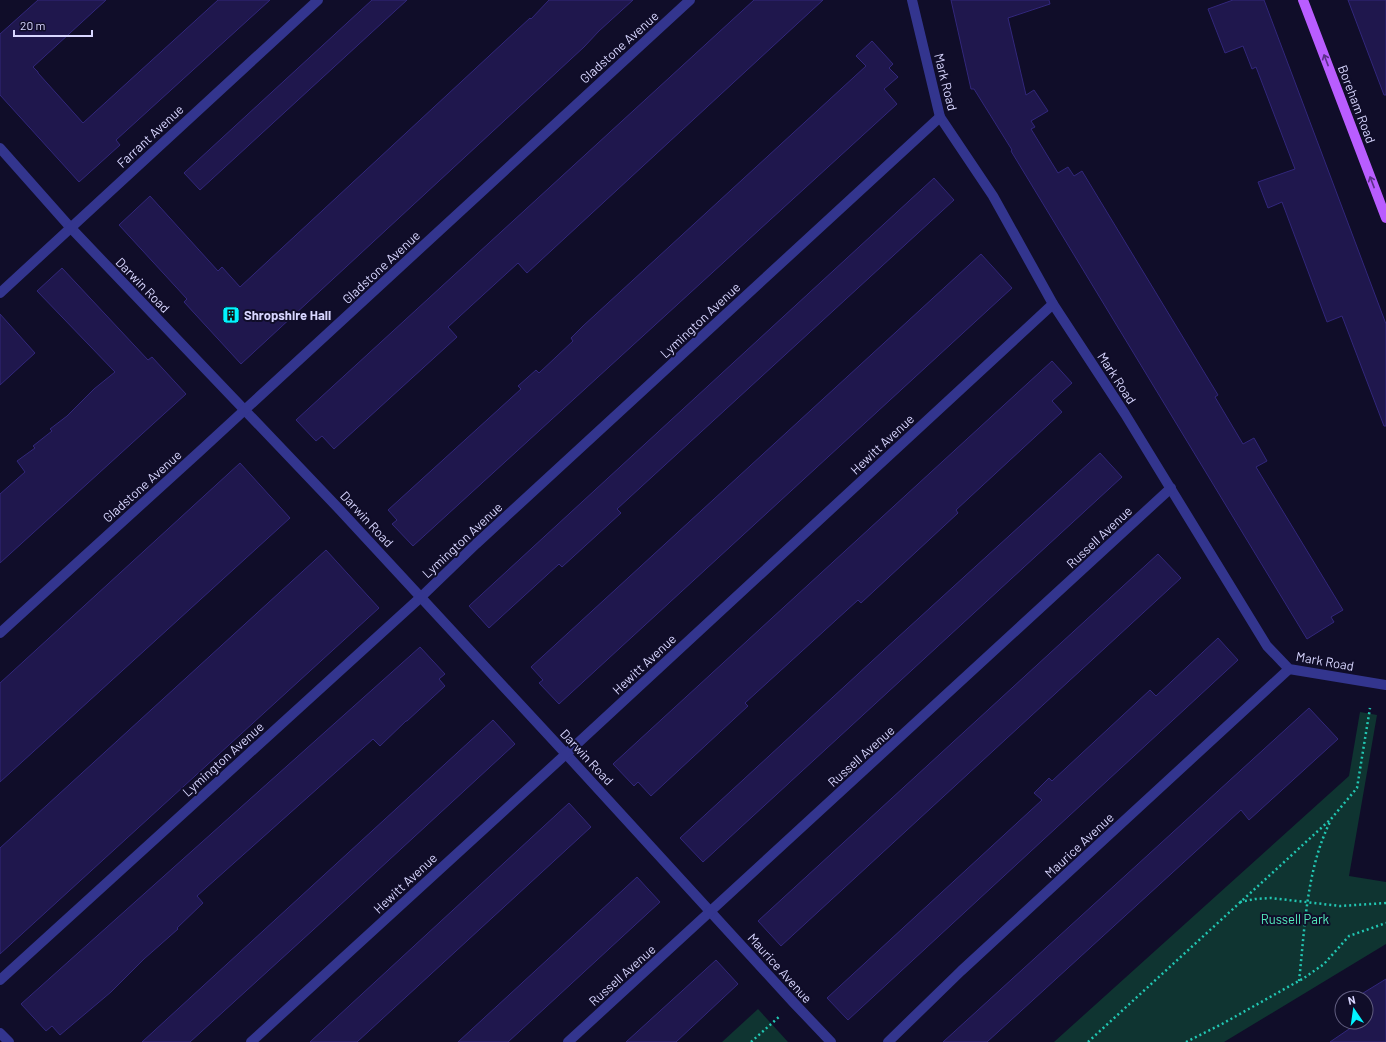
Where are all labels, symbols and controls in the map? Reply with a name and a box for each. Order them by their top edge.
street label: Gladstone Avenue [576,7,662,87]
scale bar [14,12,92,38]
text: 20 m [20,18,46,32]
street label: Mark Road [931,52,961,112]
one-way arrow [1322,54,1330,66]
street label: Boreham Road [1335,63,1379,145]
street label: Farrant Avenue [113,101,187,171]
one-way arrow [1368,176,1376,188]
street label: Gladstone Avenue [339,227,423,307]
street label: Darwin Road [113,254,173,316]
street label: Lymington Avenue [657,279,743,361]
building icon: Shropshire Hall [221,305,241,325]
place label: Shropshire Hall [244,307,331,323]
street label: Mark Road [1094,349,1140,407]
street label: Hewitt Avenue [847,410,917,478]
street label: Gladstone Avenue [99,446,185,526]
street label: Darwin Road [337,488,397,550]
street label: Lymington Avenue [419,499,505,581]
street label: Russell Avenue [1063,502,1135,572]
street label: Hewitt Avenue [609,630,679,698]
street label: Mark Road [1295,648,1355,674]
street label: Lymington Avenue [179,718,267,800]
street label: Russell Avenue [824,722,898,790]
street label: Darwin Road [557,726,617,788]
street label: Maurice Avenue [1041,809,1117,881]
street label: Hewitt Avenue [370,849,440,917]
park label: Russell Park [1261,911,1330,927]
street label: Maurice Avenue [744,930,816,1006]
street label: Russell Avenue [585,941,659,1009]
north arrow [1334,990,1374,1030]
text: N [1347,993,1357,1007]

